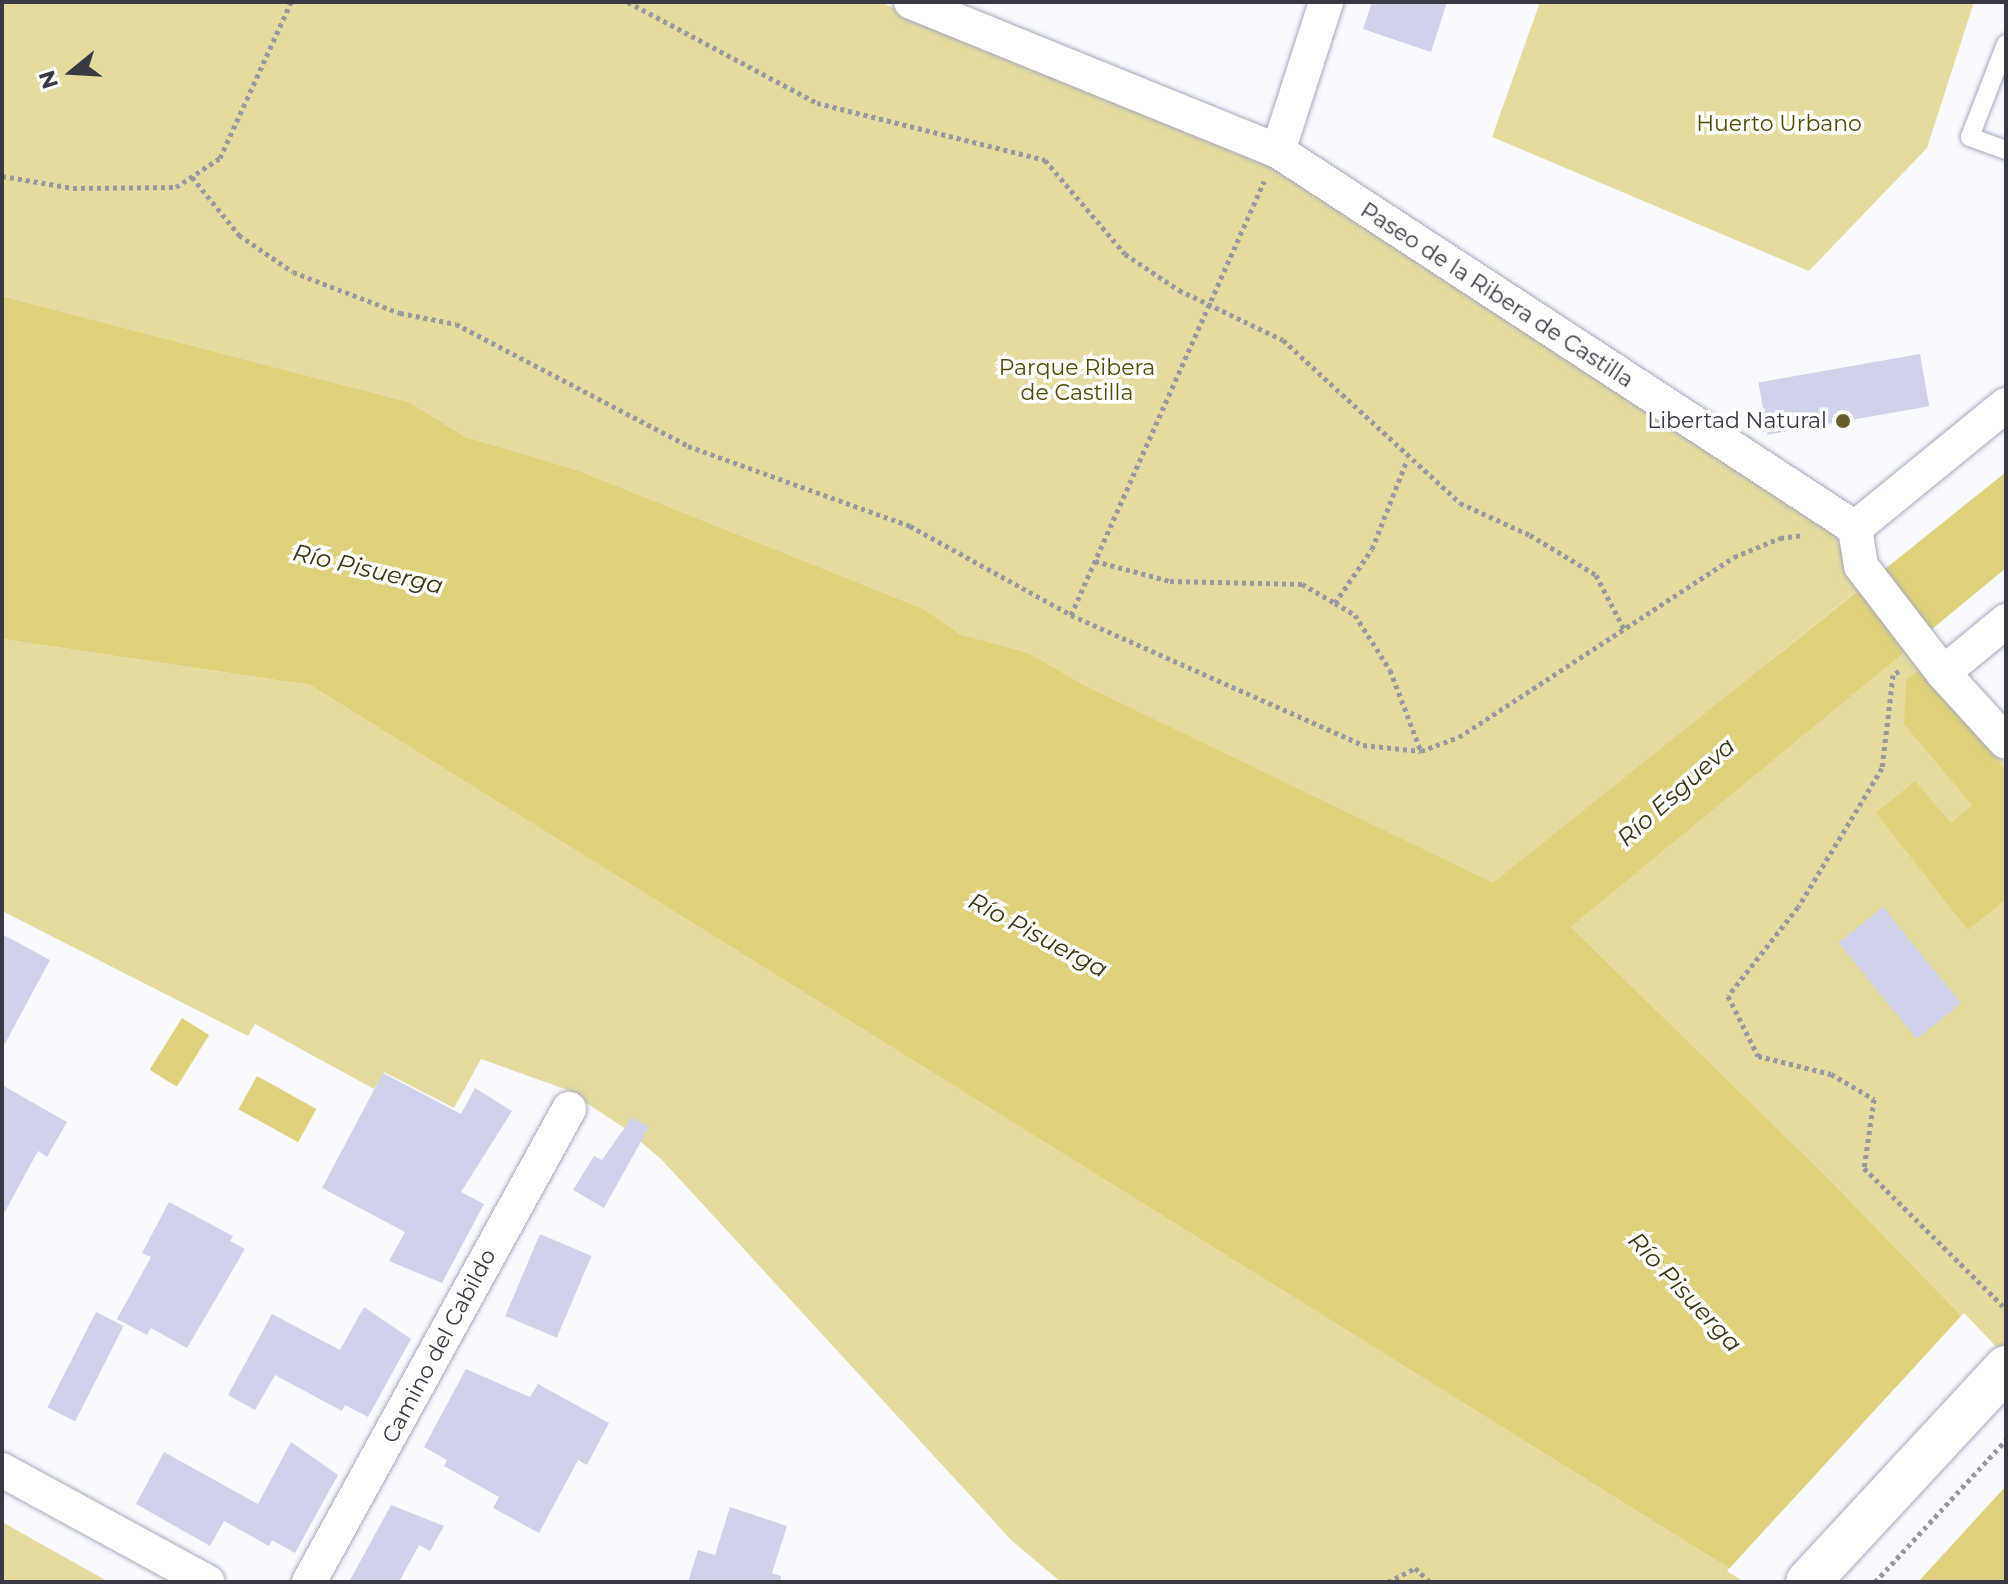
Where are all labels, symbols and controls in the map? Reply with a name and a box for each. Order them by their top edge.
north arrow [32,32,112,112]
text: N [33,67,64,92]
park label: Huerto Urbano [1696,111,1862,137]
street label: Paseo de la Ribera de Castilla [1356,197,1638,393]
park label: Parque Ribera de Castilla [999,354,1155,406]
place label: Libertad Natural [1647,408,1827,434]
marker: Libertad Natural [1834,412,1852,430]
water label: Río Pisuerga [290,538,446,600]
water label: Río Esgueva [1611,732,1741,852]
water label: Río Pisuerga [964,886,1112,984]
water label: Río Pisuerga [1622,1226,1748,1358]
street label: Camino del Cabildo [377,1245,501,1447]

